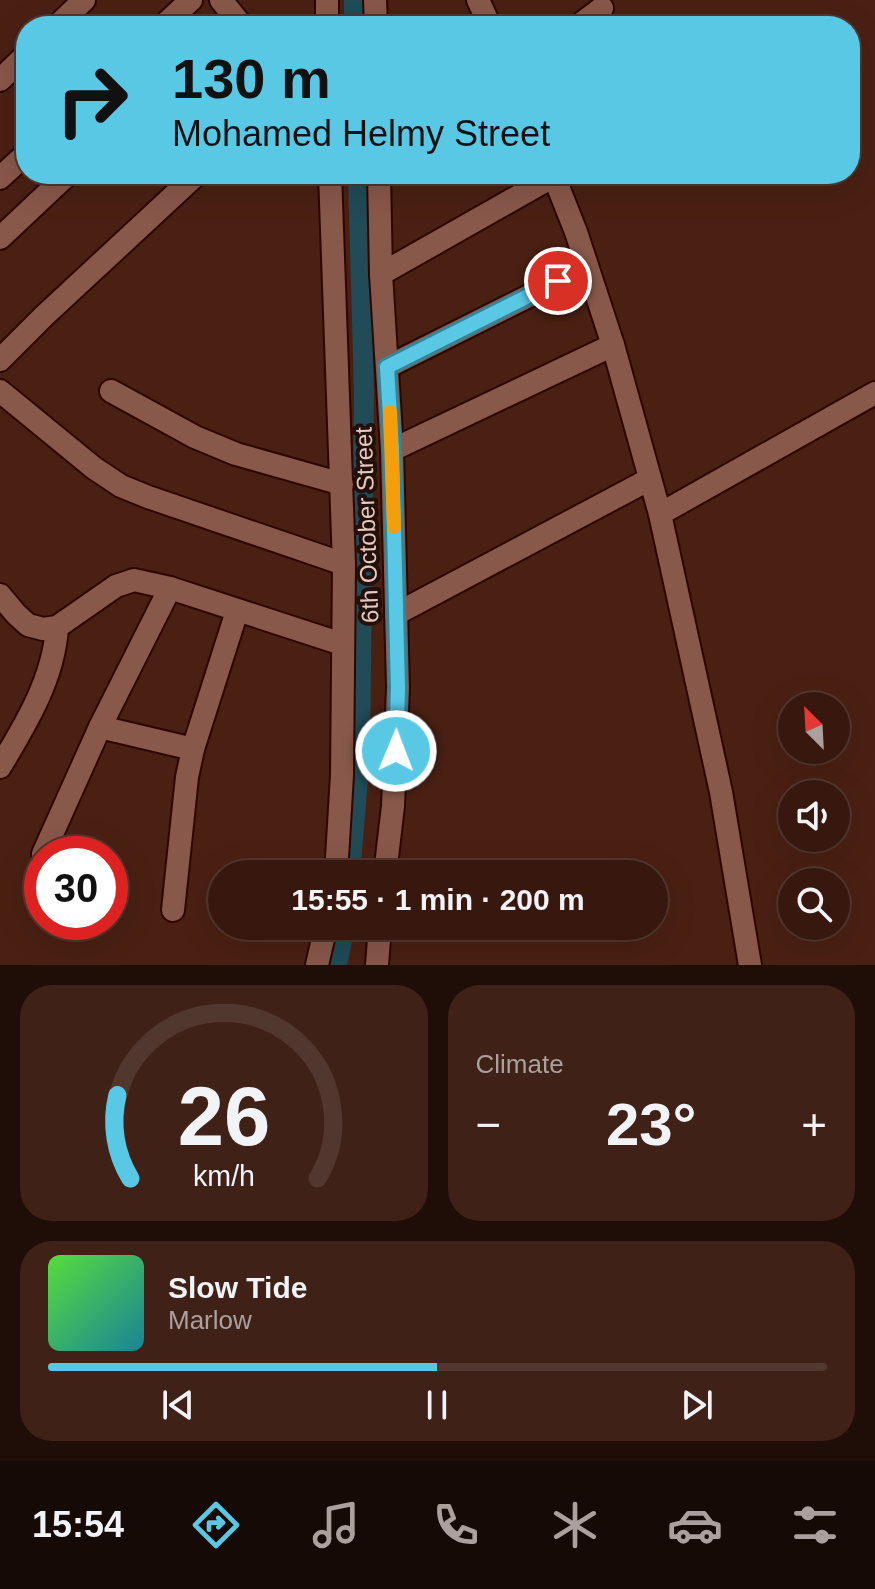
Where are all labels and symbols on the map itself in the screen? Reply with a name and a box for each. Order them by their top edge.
pin [524,247,592,315]
street label: 6th October Street [350,426,383,623]
north arrow [778,692,850,764]
position arrow [354,709,438,793]
speed limit sign: 30 [24,836,128,940]

